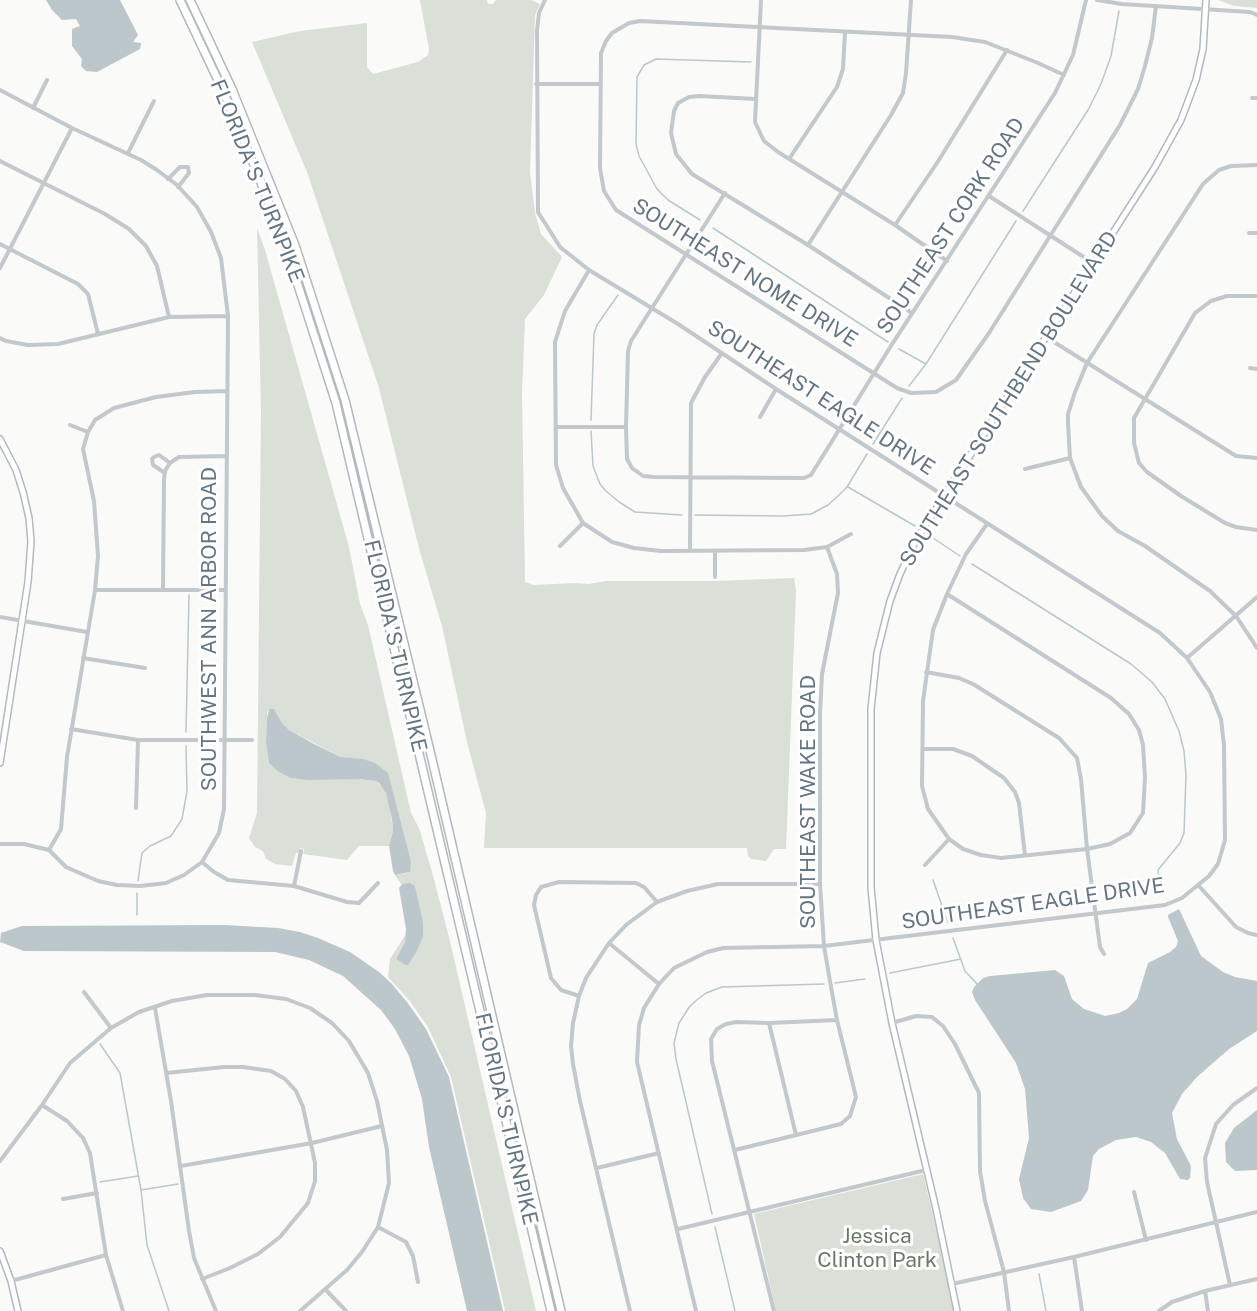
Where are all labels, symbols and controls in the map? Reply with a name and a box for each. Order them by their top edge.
street label: FLORIDA'S TURNPIKE [205,76,309,286]
street label: SOUTHEAST CORK ROAD [872,113,1030,339]
street label: SOUTHEAST NOME DRIVE [628,193,862,353]
street label: SOUTHEAST SOUTHBEND BOULEVARD [895,227,1123,571]
street label: SOUTHEAST EAGLE DRIVE [703,315,939,481]
street label: SOUTHWEST ANN ARBOR ROAD [197,467,223,791]
street label: FLORIDA'S TURNPIKE [358,538,432,754]
street label: SOUTHEAST WAKE ROAD [796,675,822,929]
street label: SOUTHEAST EAGLE DRIVE [900,873,1166,935]
street label: FLORIDA'S TURNPIKE [469,1011,543,1227]
park label: Jessica Clinton Park [817,1224,937,1274]

